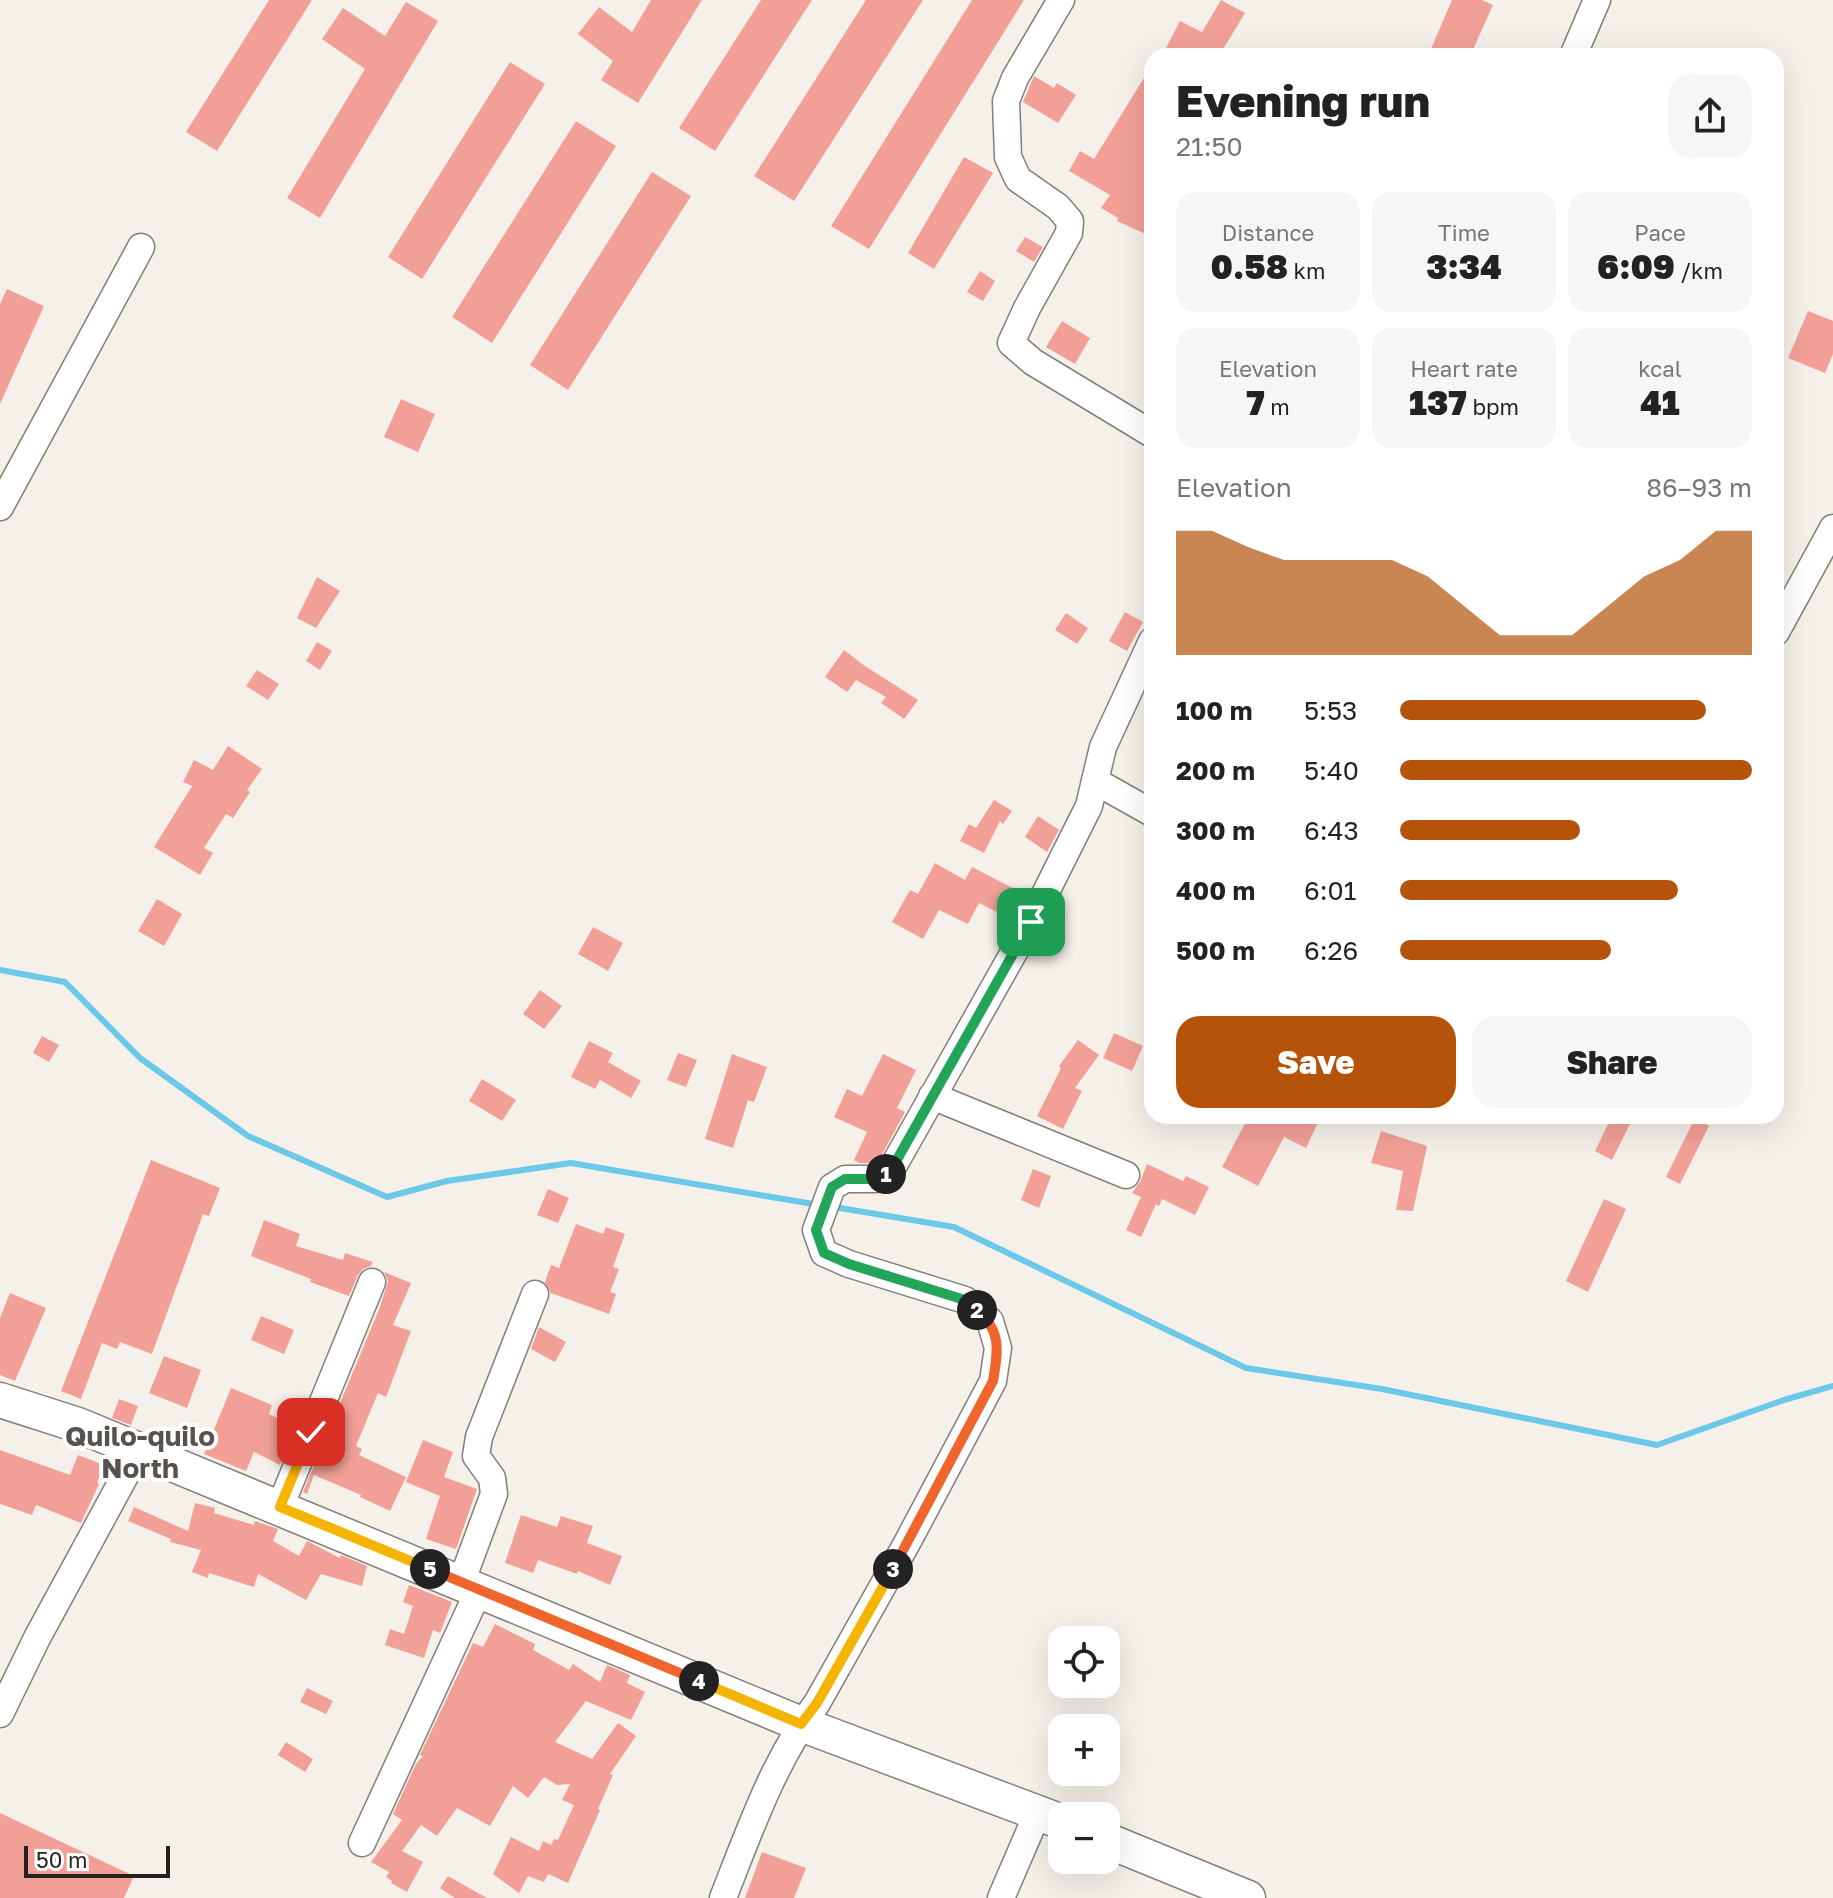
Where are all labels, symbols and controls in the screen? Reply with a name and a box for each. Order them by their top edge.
text: Evening run [1176,74,1430,127]
button: share [1668,74,1752,158]
text: 21:50 [1176,131,1243,162]
text: Distance [1222,219,1314,246]
text: Time [1438,219,1490,246]
text: Pace [1634,219,1686,246]
text: 0.58 [1211,246,1288,286]
text: 3:34 [1426,246,1502,286]
text: 6:09 [1597,246,1675,286]
text: km [1288,257,1325,284]
text: /km [1675,257,1723,284]
text: Elevation [1219,355,1317,382]
text: Heart rate [1410,355,1518,382]
text: kcal [1638,355,1682,382]
text: 7 [1246,382,1265,422]
text: 137 [1409,382,1467,422]
text: 41 [1640,382,1680,422]
text: m [1265,393,1290,420]
text: bpm [1467,393,1519,420]
text: Elevation [1176,472,1292,503]
text: 86–93 m [1646,472,1752,503]
text: 100 m [1176,695,1252,726]
text: 5:53 [1304,695,1357,726]
text: 200 m [1176,755,1255,786]
text: 5:40 [1304,755,1359,786]
text: 300 m [1176,815,1255,846]
text: 6:43 [1304,815,1359,846]
text: 400 m [1176,875,1255,906]
text: 6:01 [1304,875,1356,906]
pin [997,888,1065,956]
icon: arrive [1009,900,1053,944]
text: 500 m [1176,935,1255,966]
text: 6:26 [1304,935,1358,966]
button: Save [1176,1016,1456,1108]
button: Share [1472,1016,1752,1108]
pin: 1 [866,1154,906,1194]
text: 1 [880,1160,892,1187]
pin: 2 [957,1290,997,1330]
text: 2 [970,1296,984,1323]
pin [277,1398,345,1466]
icon: check [289,1410,333,1454]
district label: Quilo-quilo North [65,1419,215,1484]
pin: 5 [410,1549,450,1589]
pin: 3 [873,1549,913,1589]
text: 5 [423,1555,437,1582]
text: 3 [886,1555,900,1582]
map controls [1048,1626,1120,1874]
button: locate [1048,1626,1120,1698]
pin: 4 [679,1661,719,1701]
text: 4 [692,1667,706,1694]
button: + [1048,1714,1120,1786]
button: − [1048,1802,1120,1874]
scale bar [24,1842,170,1878]
text: 50 m [36,1846,87,1873]

